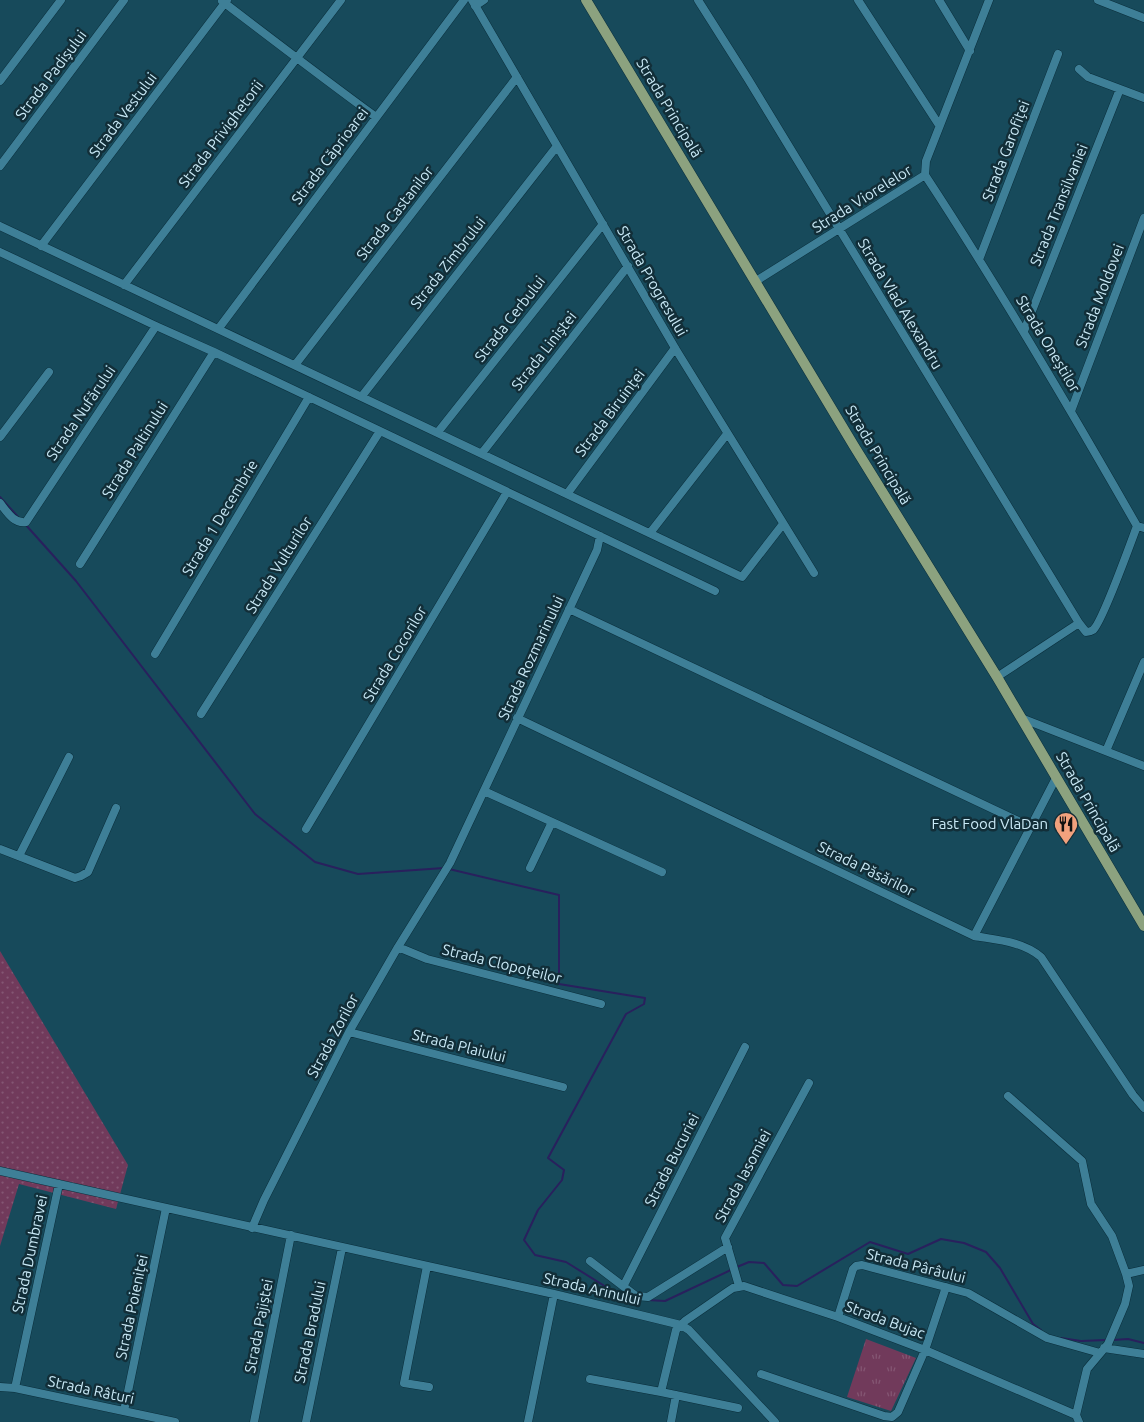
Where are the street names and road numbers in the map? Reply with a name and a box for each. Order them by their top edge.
street label: Strada Padișului [12,27,90,123]
street label: Strada Principală [633,55,706,160]
street label: Strada Vestului [85,69,160,160]
street label: Strada Privighetorii [175,77,266,190]
street label: Strada Garofiței [979,98,1033,203]
street label: Strada Căprioarei [288,104,371,207]
street label: Strada Transilvaniei [1026,141,1091,268]
street label: Strada Viorelelor [809,161,915,236]
street label: Strada Castanilor [353,162,437,263]
street label: Strada Zimbrului [407,214,489,312]
street label: Strada Progresului [614,223,691,339]
street label: Strada Vlad Alexandru [855,235,946,372]
street label: Strada Moldovei [1072,242,1127,350]
street label: Strada Cerbului [471,273,548,365]
street label: Strada Oneștilor [1013,292,1084,396]
street label: Strada Liniștei [508,308,580,393]
street label: Strada Nufărului [43,362,118,463]
street label: Strada Biruinței [571,366,648,460]
street label: Strada Paltinului [98,398,171,501]
street label: Strada Principală [842,402,915,507]
street label: Strada 1 Decembrie [178,457,261,579]
street label: Strada Vulturilor [242,513,315,616]
street label: Strada Rozmarinului [494,593,567,723]
street label: Strada Cocorilor [359,603,430,705]
street label: Strada Principală [1053,749,1124,855]
street label: Strada Păsărilor [815,838,918,899]
street label: Strada Clopoțeilor [441,940,564,987]
street label: Strada Zorilor [303,991,362,1080]
street label: Strada Plaiului [410,1026,508,1065]
street label: Strada Bucuriei [641,1110,702,1209]
street label: Strada Iasomiei [711,1127,774,1225]
street label: Strada Dumbravei [9,1193,50,1315]
street label: Strada Pârâului [865,1245,968,1286]
street label: Strada Poieniței [112,1253,151,1361]
street label: Strada Arinului [542,1269,642,1308]
street label: Strada Pajiștei [241,1278,276,1374]
street label: Strada Bradului [290,1280,329,1384]
street label: Strada Bujac [843,1297,927,1342]
street label: Strada Râturi [46,1372,136,1407]

